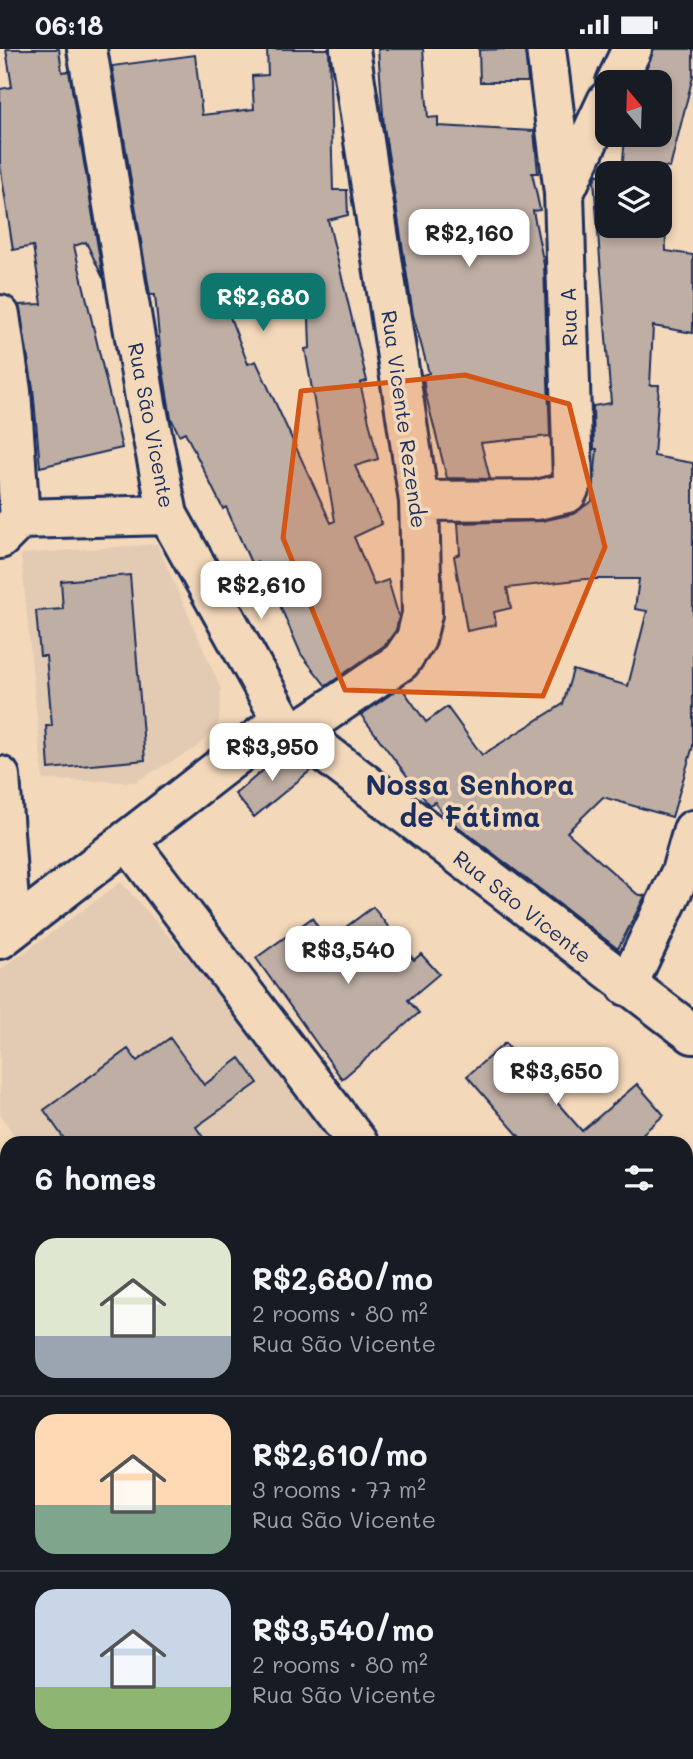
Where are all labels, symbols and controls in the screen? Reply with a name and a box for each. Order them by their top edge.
text: 06:18 [35,8,103,42]
north arrow [595,70,672,147]
map controls [595,70,672,238]
button: layers [595,161,672,238]
pin: R$2,160 [404,209,534,269]
text: R$2,160 [425,217,513,247]
pin: R$2,680 [198,273,328,333]
text: R$2,680 [216,281,310,311]
street label: Rua A [553,287,583,347]
street label: Rua Vicente Rezende [376,308,434,530]
street label: Rua São Vicente [123,340,181,510]
pin: R$2,610 [196,561,326,621]
text: R$2,610 [217,569,305,599]
pin: R$3,950 [207,723,337,783]
text: R$3,950 [225,731,319,761]
district label: Nossa Senhora de Fátima [365,766,575,834]
street label: Rua São Vicente [449,844,597,968]
pin: R$3,540 [283,927,413,986]
text: R$3,540 [301,934,395,964]
pin: R$3,650 [491,1047,621,1107]
text: R$3,650 [509,1055,603,1085]
text: 6 homes [35,1158,156,1198]
icon: filters [620,1159,658,1197]
text: R$2,680/mo [252,1258,433,1298]
icon: home [91,1266,175,1350]
text: 2 rooms · 80 m² [252,1298,428,1328]
text: Rua São Vicente [252,1328,436,1358]
text: R$2,610/mo [252,1434,428,1474]
icon: home [91,1442,175,1526]
text: 3 rooms · 77 m² [252,1474,426,1504]
text: Rua São Vicente [252,1504,436,1534]
text: R$3,540/mo [252,1609,434,1649]
icon: home [91,1617,175,1701]
text: 2 rooms · 80 m² [252,1649,428,1679]
text: Rua São Vicente [252,1679,436,1709]

